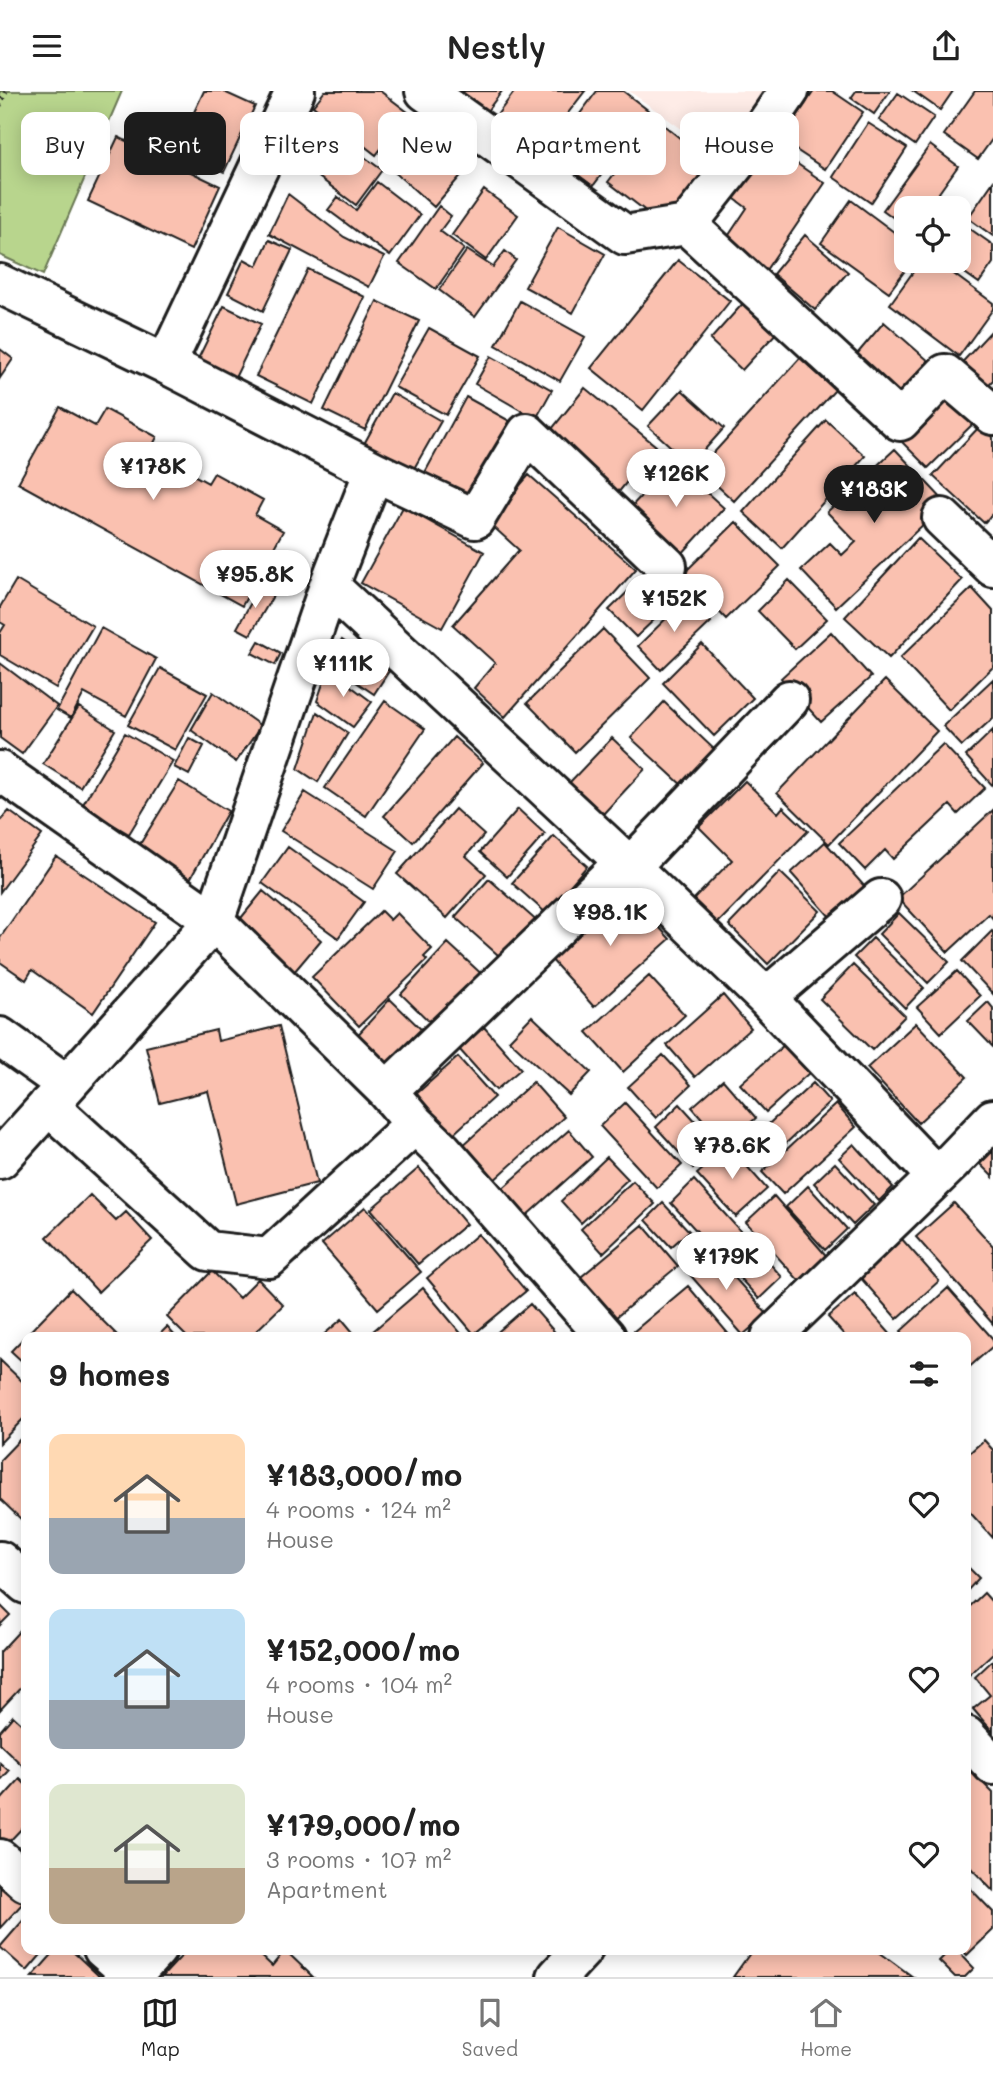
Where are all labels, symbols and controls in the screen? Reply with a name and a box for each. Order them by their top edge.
text: Nestly [447,25,546,67]
icon: menu [28,27,66,65]
icon: share [927,27,965,65]
chip: Buy [21,112,110,175]
chip: Rent [124,112,226,175]
chip: Filters [240,112,364,175]
chip: New [378,112,477,175]
chip: Apartment [491,112,666,175]
chip: House [680,112,799,175]
map controls [894,196,971,273]
button: locate [894,196,971,273]
pin: ¥178K [104,443,202,502]
pin: ¥126K [627,449,725,509]
text: ¥178K [119,450,187,480]
text: ¥126K [642,457,710,487]
pin: ¥183K [825,465,923,525]
text: ¥183K [840,473,908,503]
pin: ¥95.8K [198,551,312,610]
text: ¥95.8K [216,558,294,588]
pin: ¥152K [625,575,723,634]
text: ¥152K [641,582,707,612]
pin: ¥111K [294,639,392,699]
text: ¥111K [313,647,373,677]
pin: ¥98.1K [553,889,667,948]
text: ¥98.1K [572,896,648,926]
pin: ¥78.6K [675,1121,789,1181]
text: ¥78.6K [693,1129,771,1159]
pin: ¥179K [677,1233,775,1292]
text: ¥179K [692,1240,760,1270]
text: 9 homes [49,1354,170,1394]
icon: filters [905,1355,943,1393]
text: ¥183,000/mo [266,1454,462,1494]
icon: home [105,1462,189,1546]
icon: heart [905,1485,943,1523]
text: 4 rooms · 124 m² [266,1494,451,1524]
text: House [266,1524,334,1554]
text: ¥152,000/mo [266,1629,460,1669]
icon: home [105,1637,189,1721]
icon: heart [905,1660,943,1698]
text: 4 rooms · 104 m² [266,1669,452,1699]
text: House [266,1699,334,1729]
text: ¥179,000/mo [266,1804,460,1844]
icon: home [105,1812,189,1896]
icon: heart [905,1835,943,1873]
text: 3 rooms · 107 m² [266,1844,452,1874]
text: Apartment [266,1874,388,1904]
tab: Map [141,1994,180,2061]
tab: Saved [462,1994,518,2061]
tab: Home [800,1994,852,2061]

